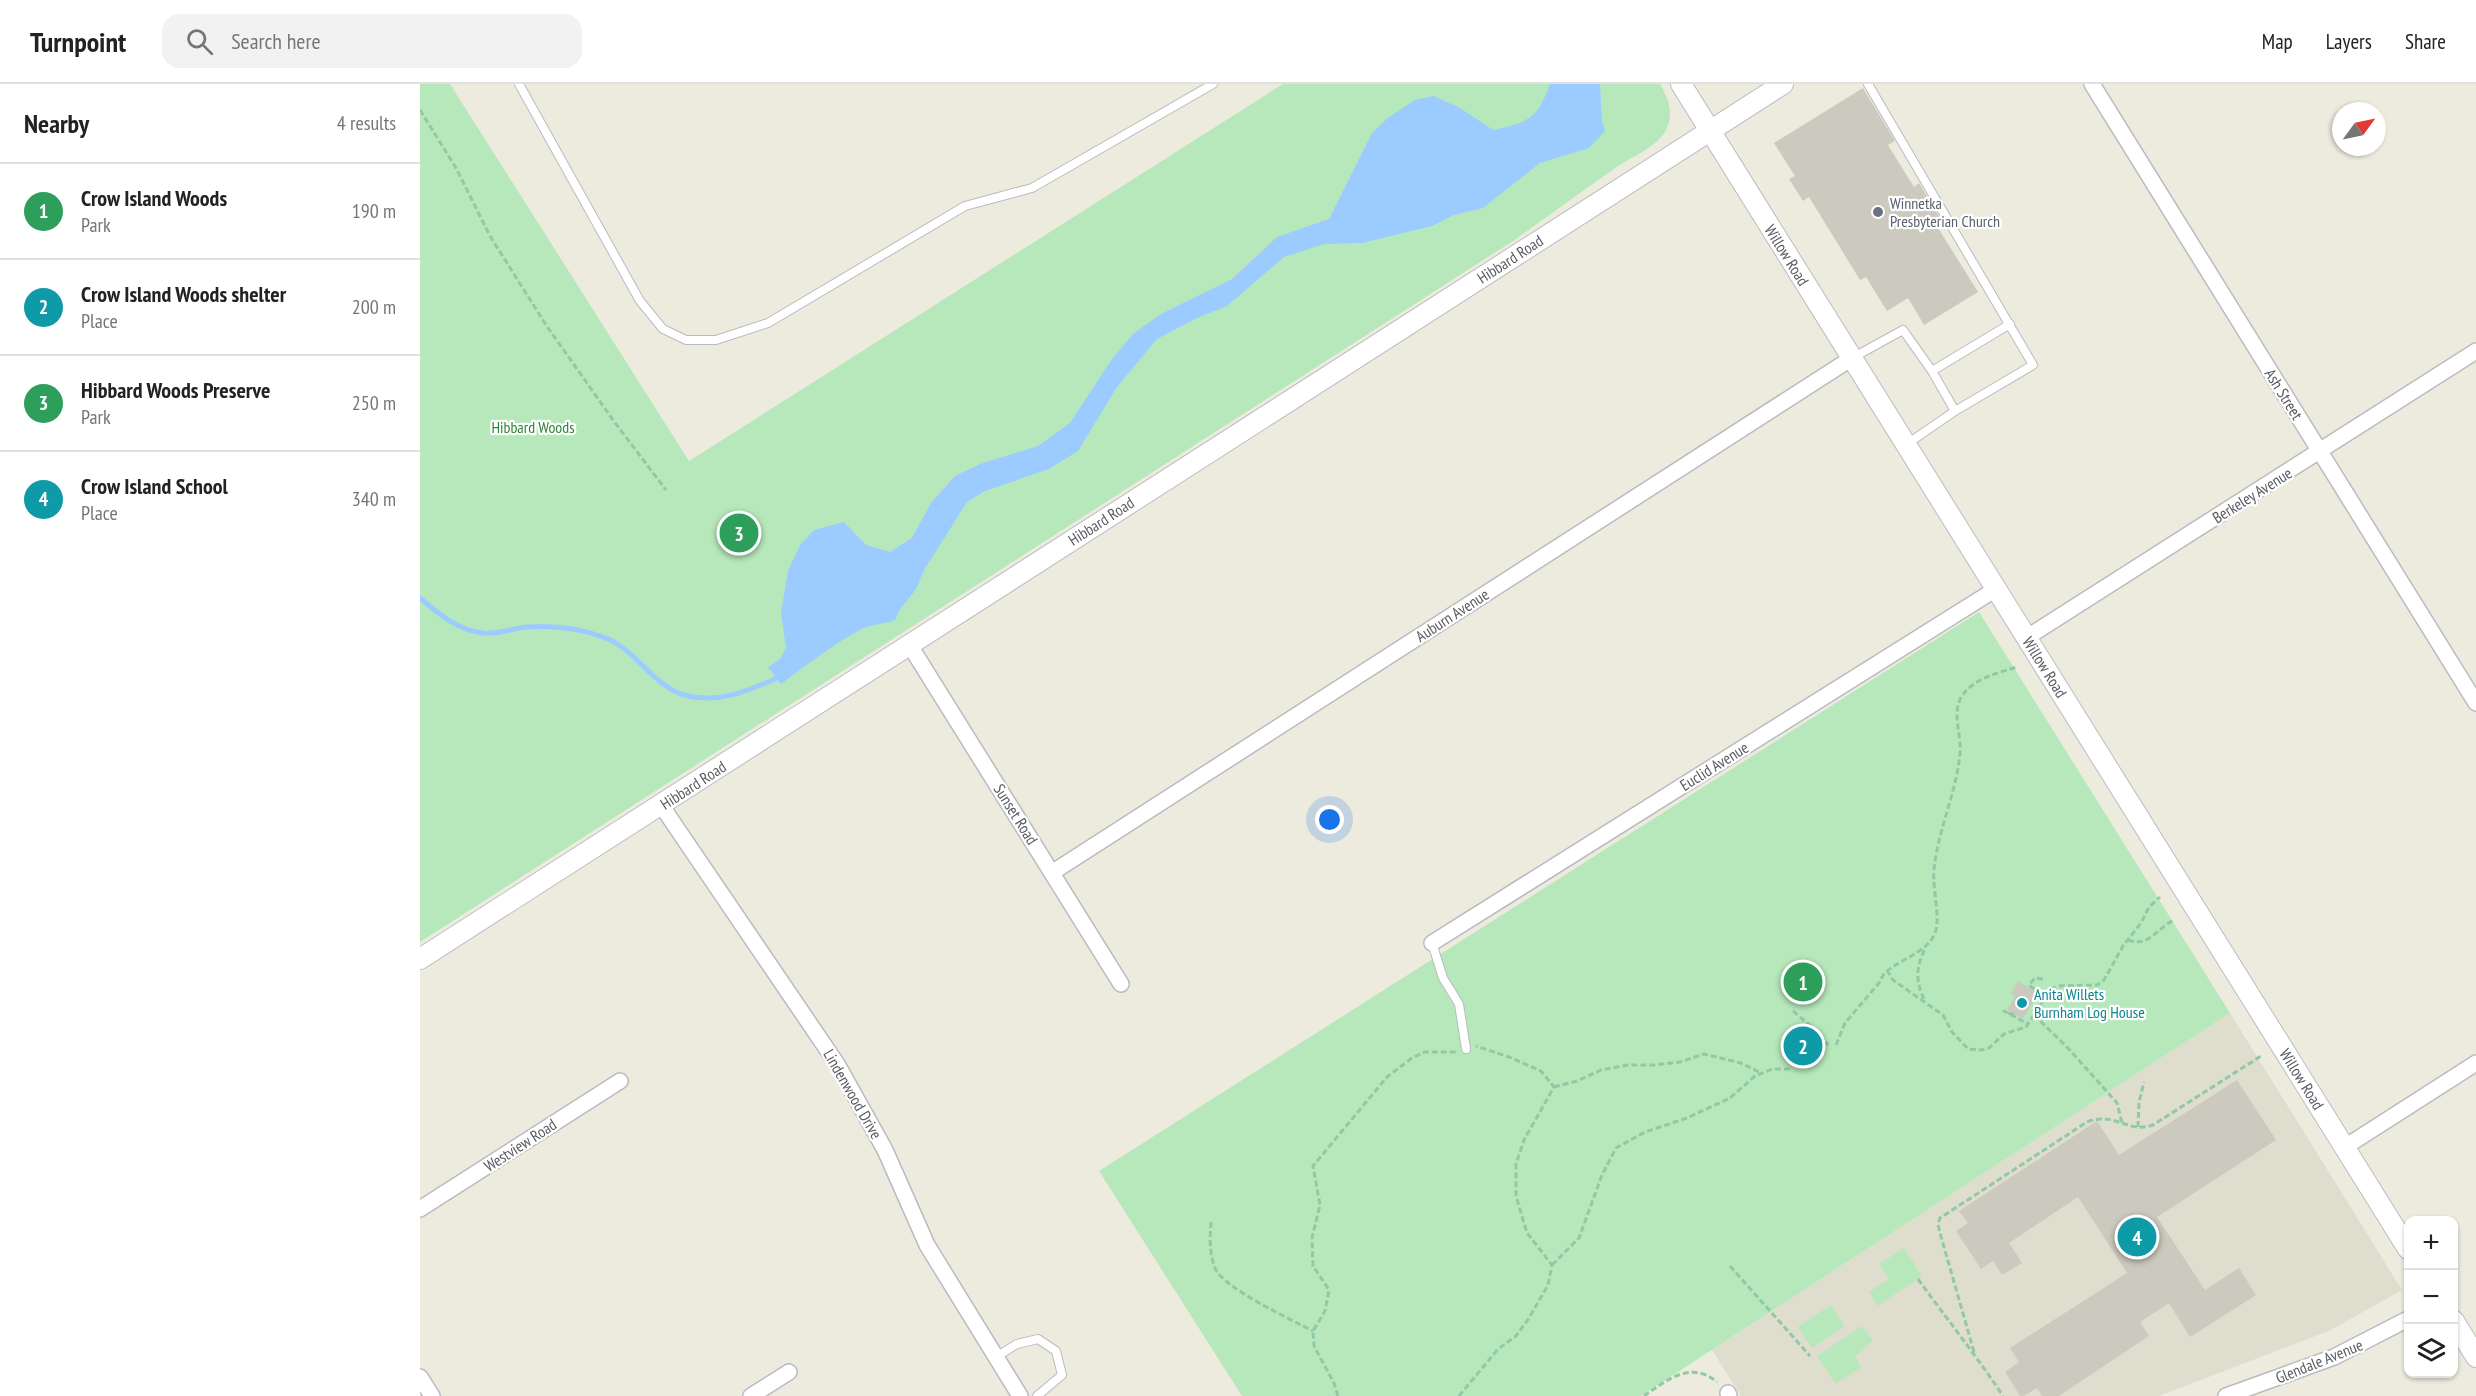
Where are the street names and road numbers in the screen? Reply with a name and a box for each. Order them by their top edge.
street label: Willow Road [1760,221,1814,289]
street label: Hibbard Road [1473,230,1547,288]
street label: Ash Street [2261,365,2308,424]
street label: Berkeley Avenue [2208,463,2296,527]
street label: Hibbard Road [1064,492,1138,550]
street label: Auburn Avenue [1412,584,1492,646]
street label: Willow Road [2018,633,2072,701]
street label: Euclid Avenue [1676,737,1752,795]
street label: Hibbard Road [656,756,730,814]
street label: Sunset Road [990,780,1043,848]
street label: Willow Road [2275,1045,2329,1113]
street label: Lindenwood Drive [819,1046,887,1142]
street label: Westview Road [480,1114,560,1176]
street label: Glendale Avenue [2272,1334,2366,1388]

